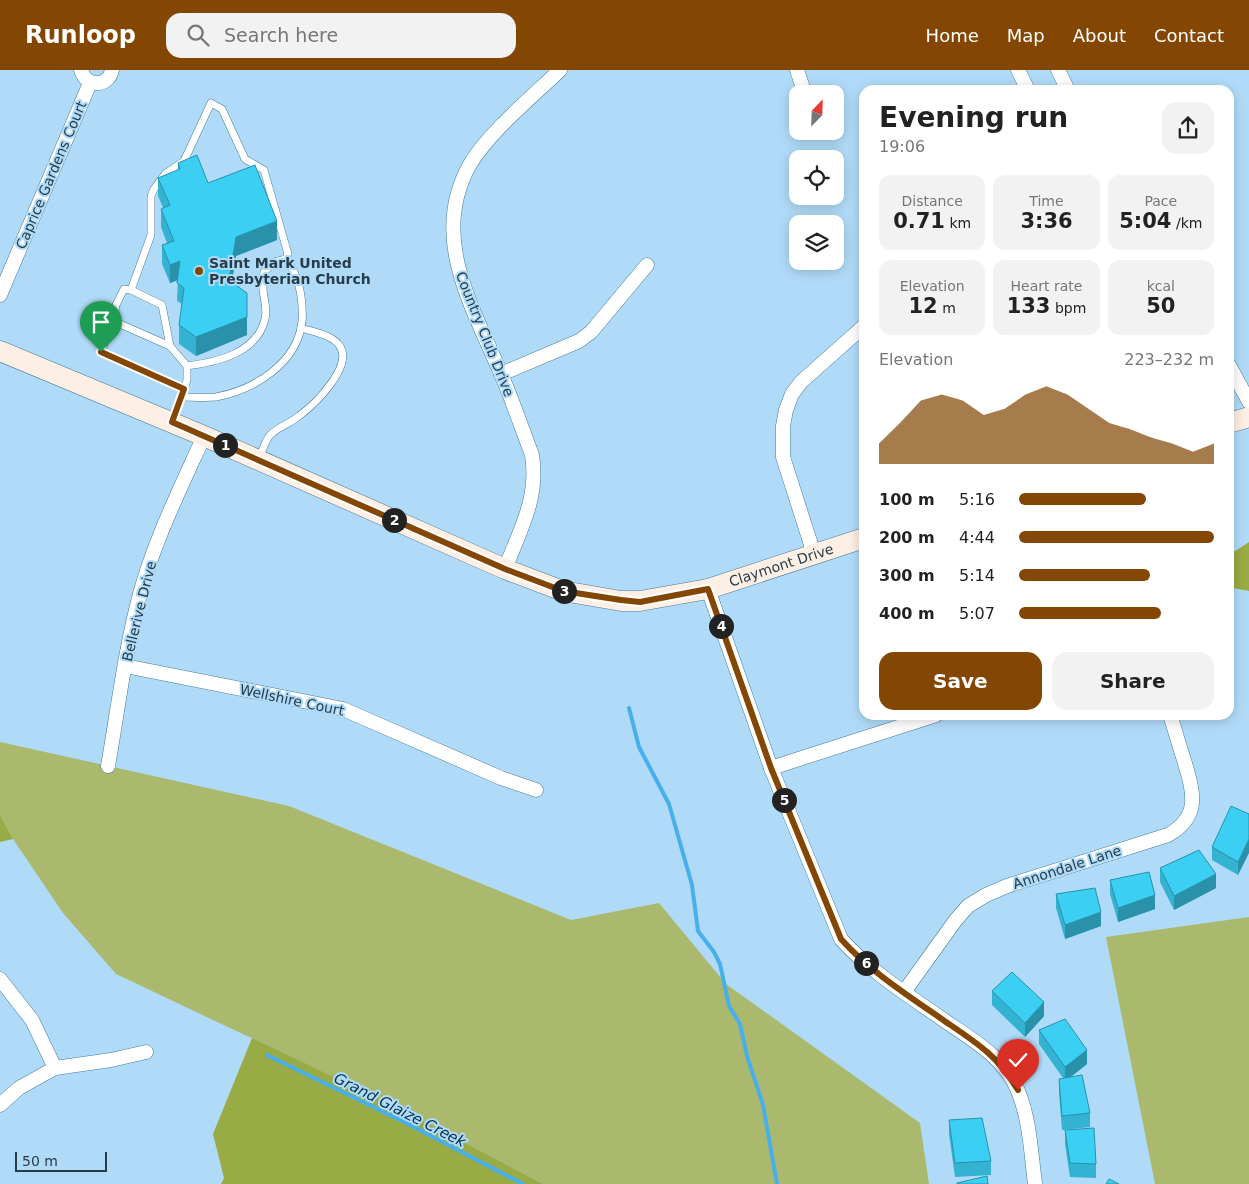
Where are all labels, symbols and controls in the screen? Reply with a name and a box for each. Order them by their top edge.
search box [166,13,516,58]
text: Runloop [25,21,136,49]
icon: search [184,21,212,49]
text: Search here [224,24,338,46]
text: Home [926,25,979,46]
text: Map [1007,25,1045,46]
text: About [1073,25,1126,46]
text: Contact [1154,25,1224,46]
north arrow [789,85,844,140]
map controls [789,85,844,270]
street label: Caprice Gardens Court [13,98,90,251]
text: Evening run [879,101,1068,134]
button: share [1162,102,1214,154]
text: 19:06 [879,137,925,156]
button: locate [789,150,844,205]
text: Distance [902,193,963,209]
text: Time [1029,193,1064,209]
text: Pace [1144,193,1177,209]
text: 0.71 [893,209,945,233]
text: 3:36 [1020,209,1073,233]
text: 5:04 [1119,209,1171,233]
button: layers [789,215,844,270]
text: km [945,215,971,231]
text: /km [1171,215,1202,231]
place label: Saint Mark United Presbyterian Church [209,255,371,287]
marker: Saint Mark United Presbyterian Church [193,265,205,277]
street label: Country Club Drive [453,269,517,399]
text: Elevation [900,278,965,294]
text: Heart rate [1011,278,1082,294]
text: kcal [1147,278,1175,294]
text: 12 [909,294,938,318]
text: 133 [1007,294,1050,318]
text: 50 [1146,294,1175,318]
text: m [938,300,956,316]
text: bpm [1050,300,1086,316]
pin [80,301,122,352]
icon: arrive [87,308,115,336]
text: Elevation [879,350,953,369]
text: 223–232 m [1124,350,1214,369]
pin: 1 [212,432,238,458]
text: 1 [221,437,230,453]
text: 100 m [879,490,935,509]
text: 5:16 [959,490,995,509]
pin: 2 [382,508,406,532]
text: 2 [390,512,399,528]
text: 200 m [879,528,935,547]
text: 4:44 [959,528,995,547]
street label: Claymont Drive [727,541,835,590]
street label: Bellerive Drive [119,559,159,663]
text: 300 m [879,566,935,585]
text: 5:14 [959,566,995,585]
pin: 3 [552,578,576,604]
text: 3 [560,583,569,599]
text: 400 m [879,604,935,623]
text: 5:07 [959,604,995,623]
pin: 4 [708,614,734,638]
text: 4 [717,618,726,634]
button: Save [879,652,1042,710]
button: Share [1052,652,1214,710]
street label: Wellshire Court [238,681,346,719]
pin: 5 [772,788,796,812]
text: 5 [780,792,789,808]
street label: Annondale Lane [1011,842,1123,892]
pin: 6 [854,950,878,976]
text: 6 [862,955,871,971]
pin [997,1039,1039,1090]
icon: check [1004,1046,1032,1074]
water label: Grand Glaize Creek [331,1069,470,1152]
scale bar [15,1149,108,1172]
text: 50 m [22,1153,58,1169]

